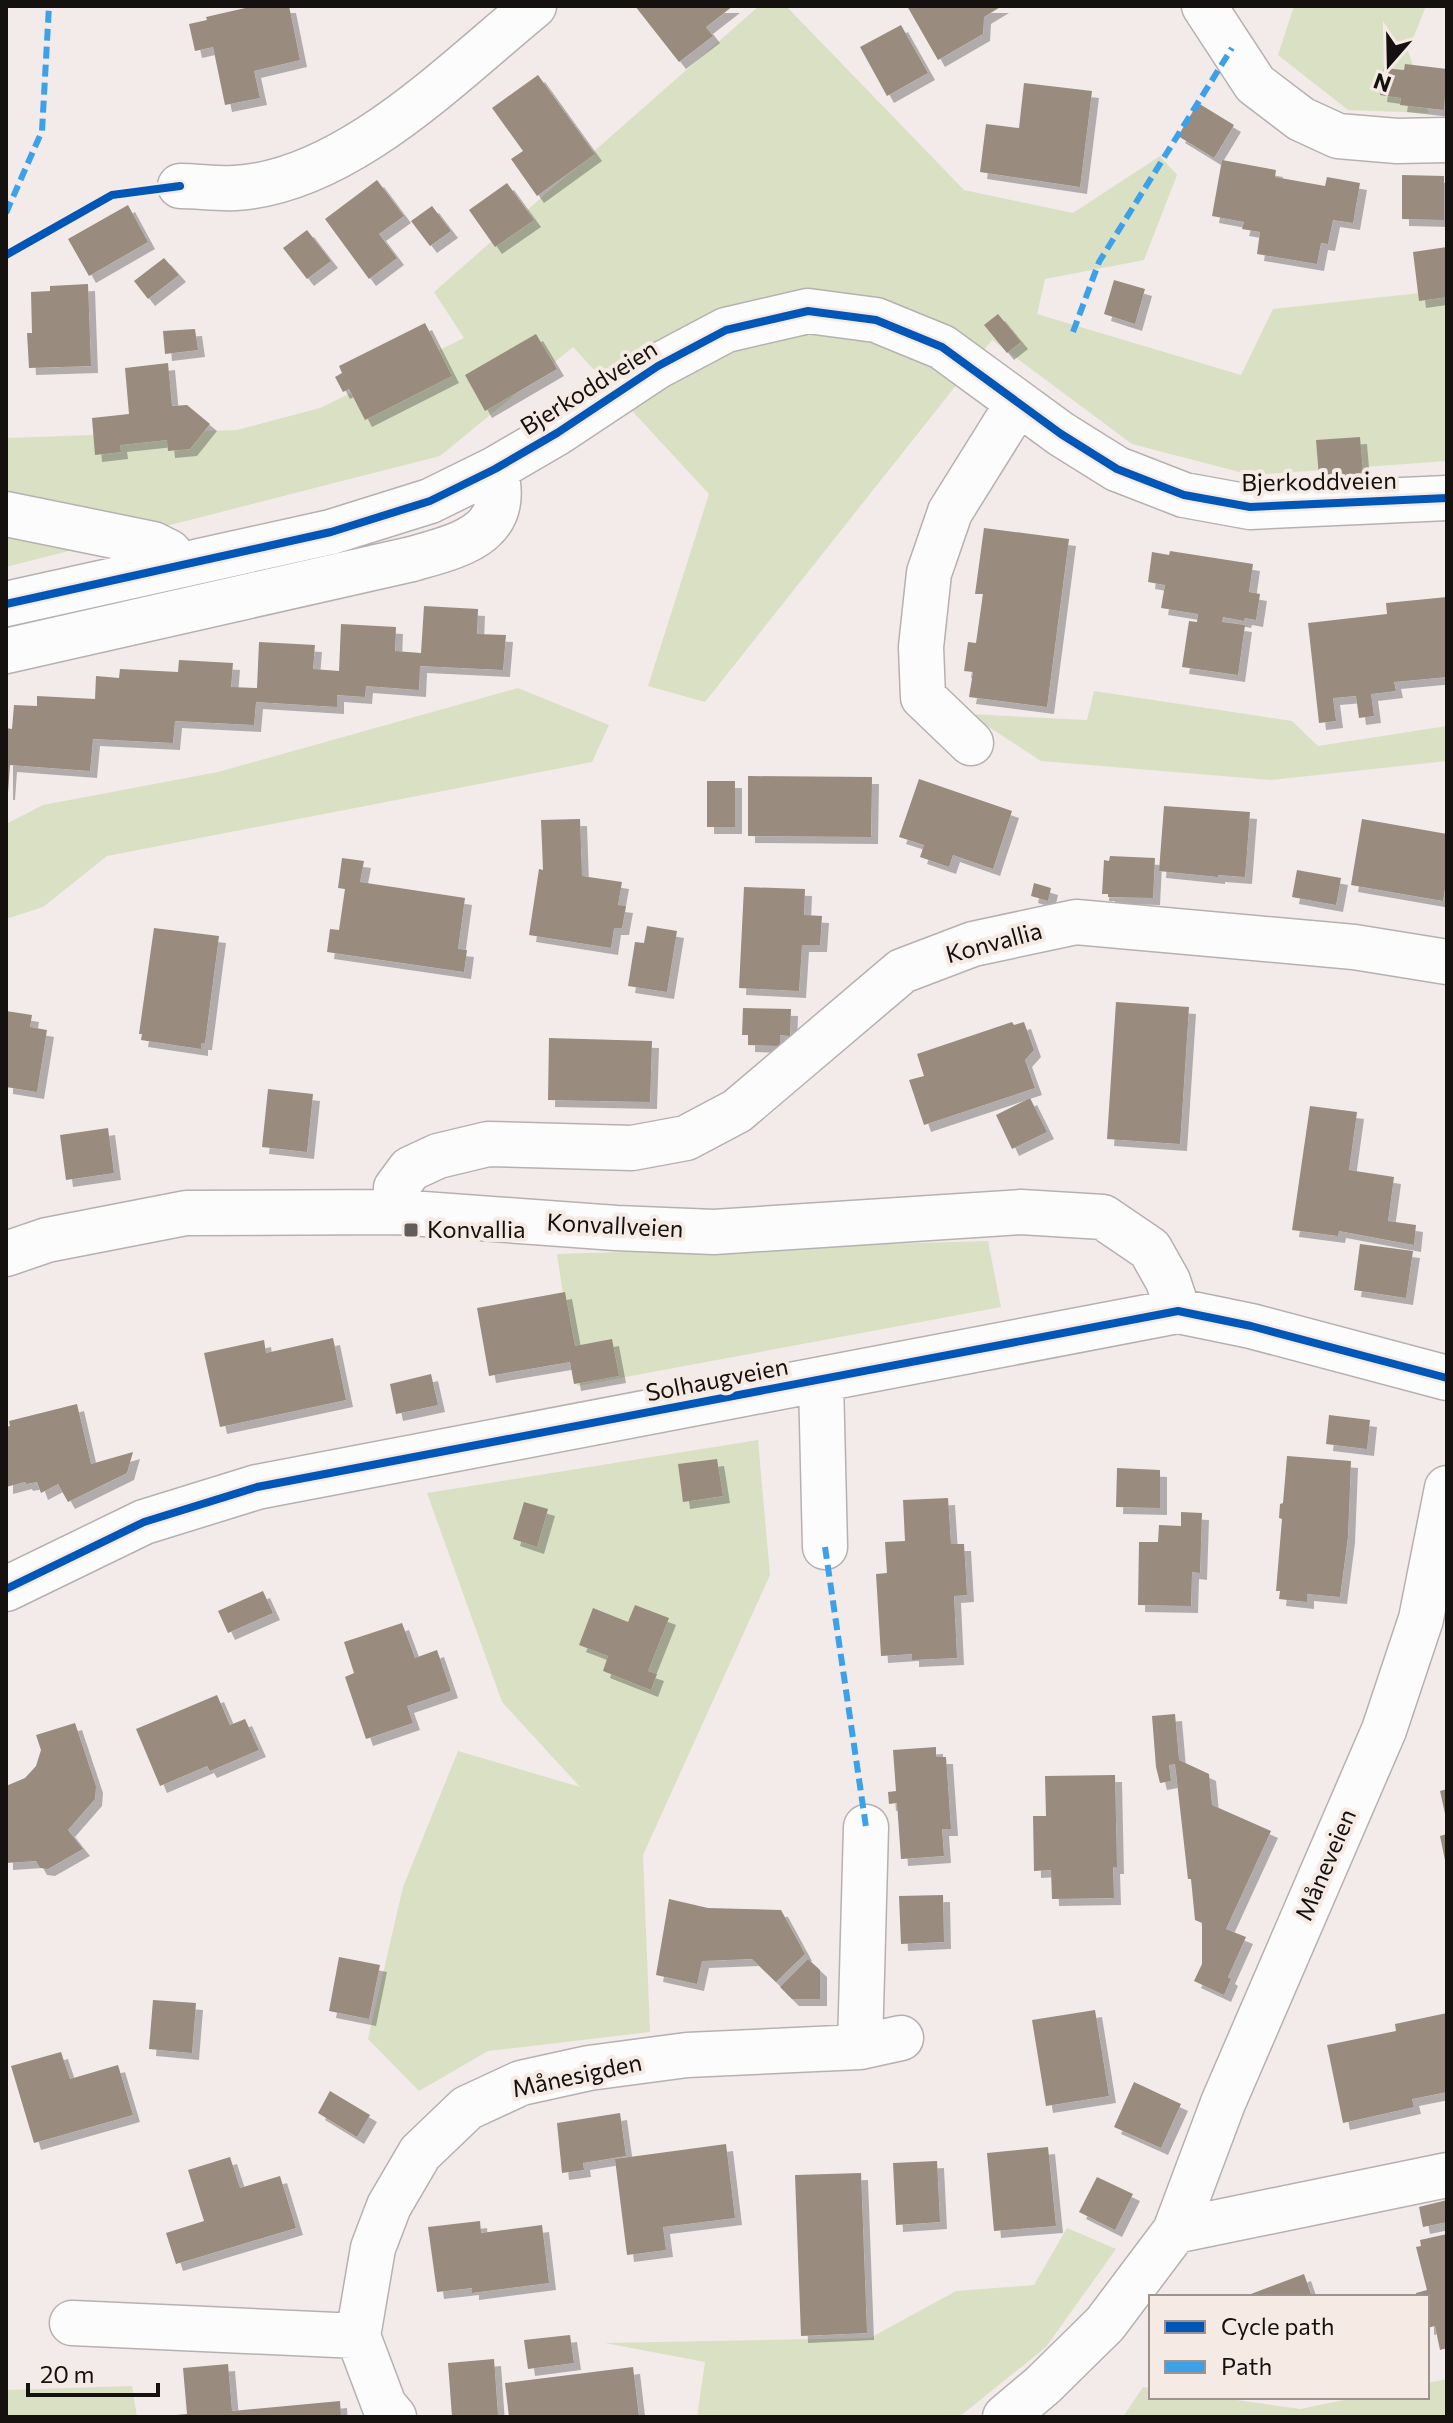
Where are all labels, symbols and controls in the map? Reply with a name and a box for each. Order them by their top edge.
north arrow [1349,24,1429,104]
text: N [1370,68,1394,99]
street label: Bjerkoddveien [515,333,662,440]
street label: Bjerkoddveien [1241,465,1397,496]
street label: Konvallia [942,915,1045,968]
street label: Konvallveien [546,1206,684,1243]
place label: Konvallia [427,1214,526,1243]
marker: Konvallia [402,1221,420,1239]
street label: Solhaugveien [643,1351,790,1407]
street label: Måneveien [1288,1804,1361,1925]
street label: Månesigden [509,2047,644,2102]
legend [1149,2295,1429,2399]
text: Cycle path [1221,2311,1335,2340]
scale bar [28,2347,158,2397]
text: Path [1221,2351,1272,2380]
text: 20 m [40,2359,94,2388]

